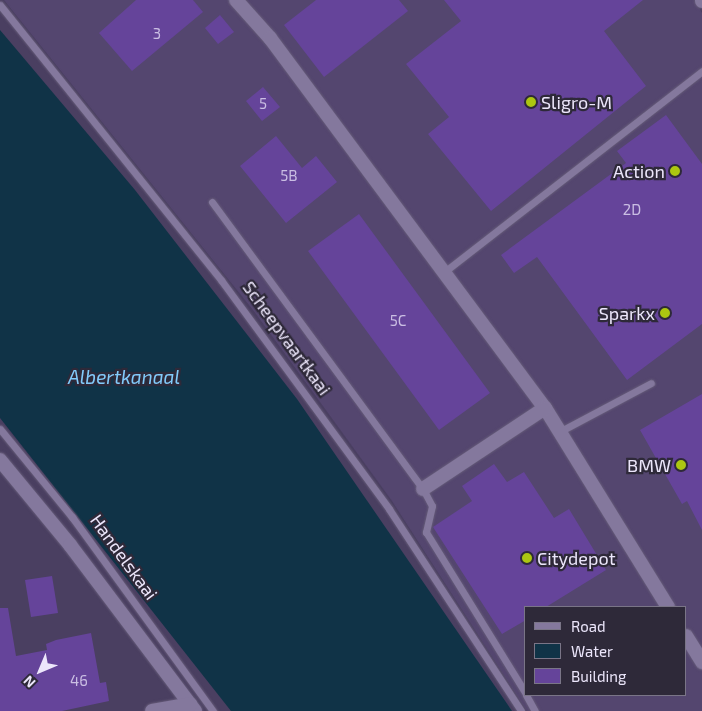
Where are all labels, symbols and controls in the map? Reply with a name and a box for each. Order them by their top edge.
house number: 3 [153,25,161,43]
place label: Sligro-M [541,91,612,113]
house number: 5 [259,95,267,113]
marker: Sligro-M [525,96,537,108]
place label: Action [613,160,665,182]
marker: Action [669,165,681,177]
house number: 5B [280,167,298,185]
house number: 2D [623,201,641,219]
street label: Scheepvaartkaai [238,277,336,399]
place label: Sparkx [599,302,655,324]
marker: Sparkx [659,307,671,319]
house number: 5C [390,312,406,330]
water label: Albertkanaal [68,366,180,388]
place label: BMW [627,454,671,476]
marker: BMW [675,459,687,471]
street label: Handelskaai [86,510,162,604]
place label: Citydepot [537,547,615,569]
marker: Citydepot [521,552,533,564]
legend [524,606,687,696]
text: Road [571,617,606,635]
text: Water [571,642,613,660]
north arrow [15,646,65,696]
text: Building [571,667,626,685]
text: N [19,672,39,692]
house number: 46 [70,672,88,690]

